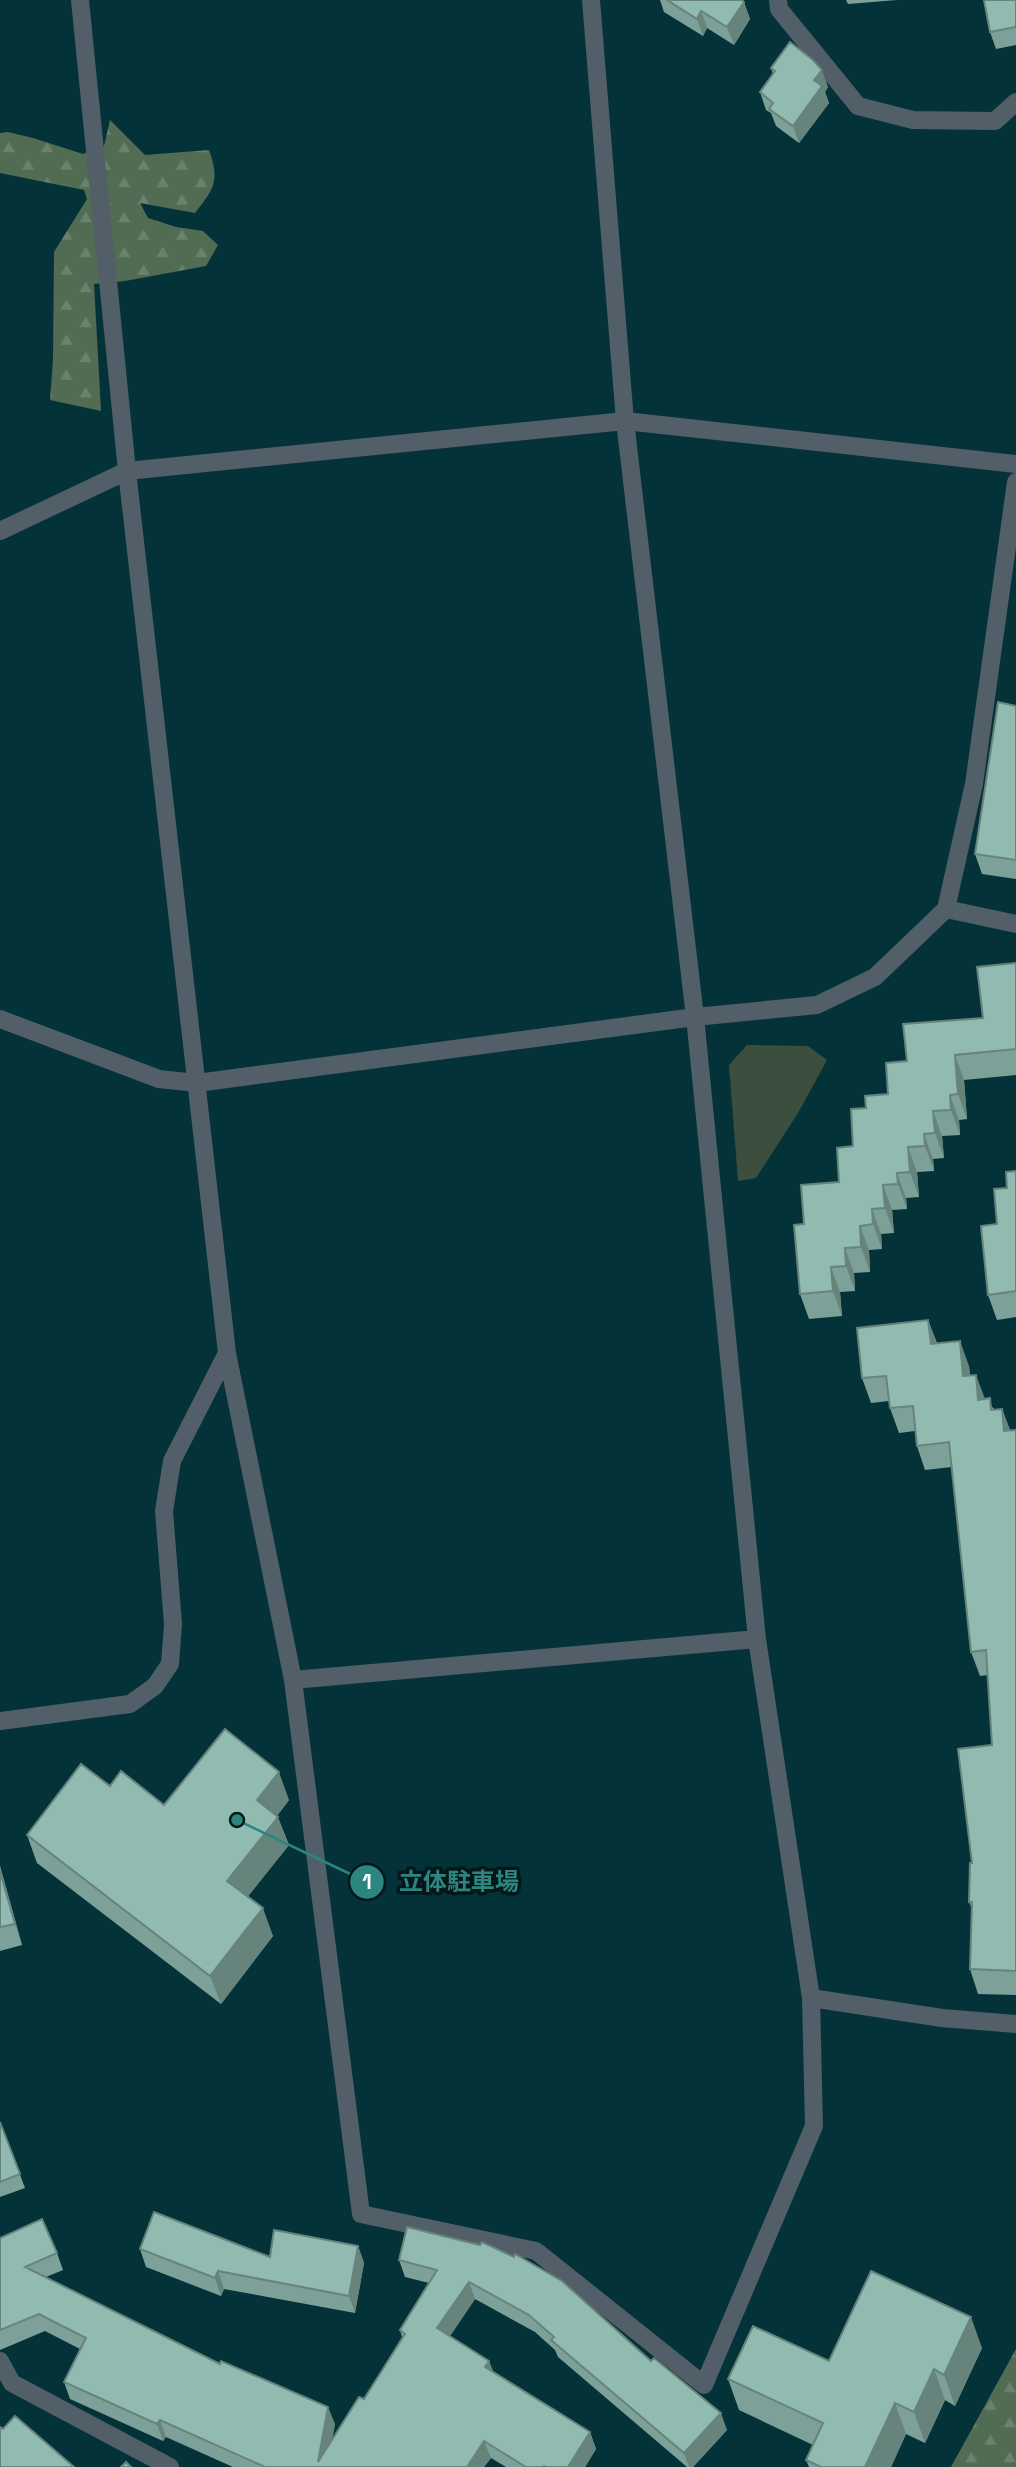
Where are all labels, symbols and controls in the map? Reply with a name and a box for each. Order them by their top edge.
callout: 立体駐車場 [350,1860,533,1905]
text: 立体駐車場 [399,1866,519,1897]
text: 1 [362,1868,372,1895]

